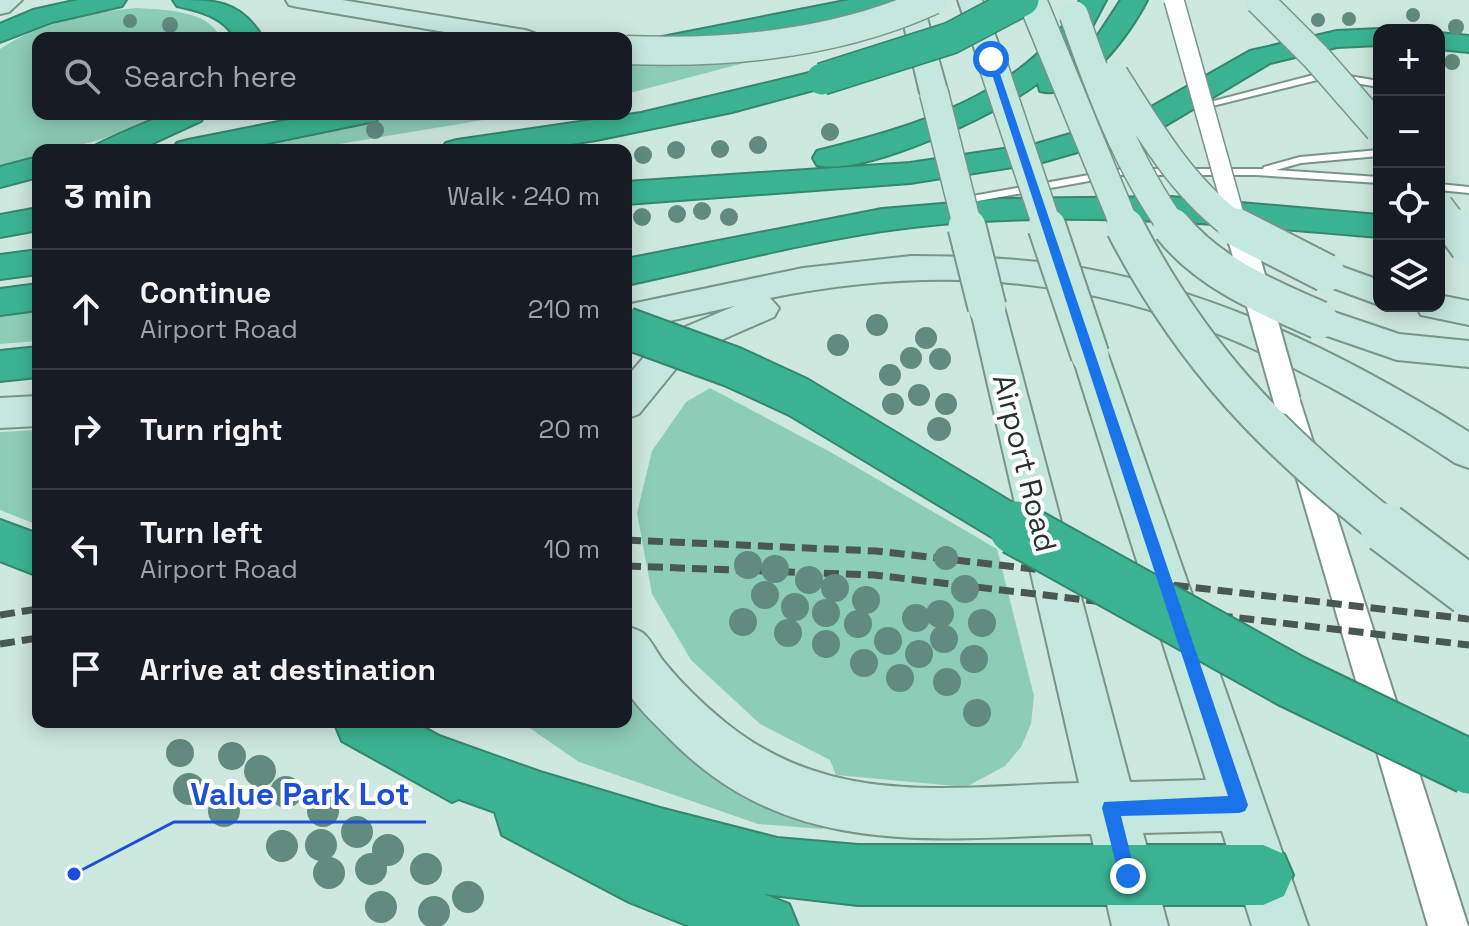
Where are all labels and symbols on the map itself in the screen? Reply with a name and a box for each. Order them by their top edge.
route start [973,41,1009,77]
street label: Airport Road [984,370,1066,556]
callout: Value Park Lot [174,766,426,822]
text: Value Park Lot [190,774,410,814]
route end [1110,858,1146,894]

